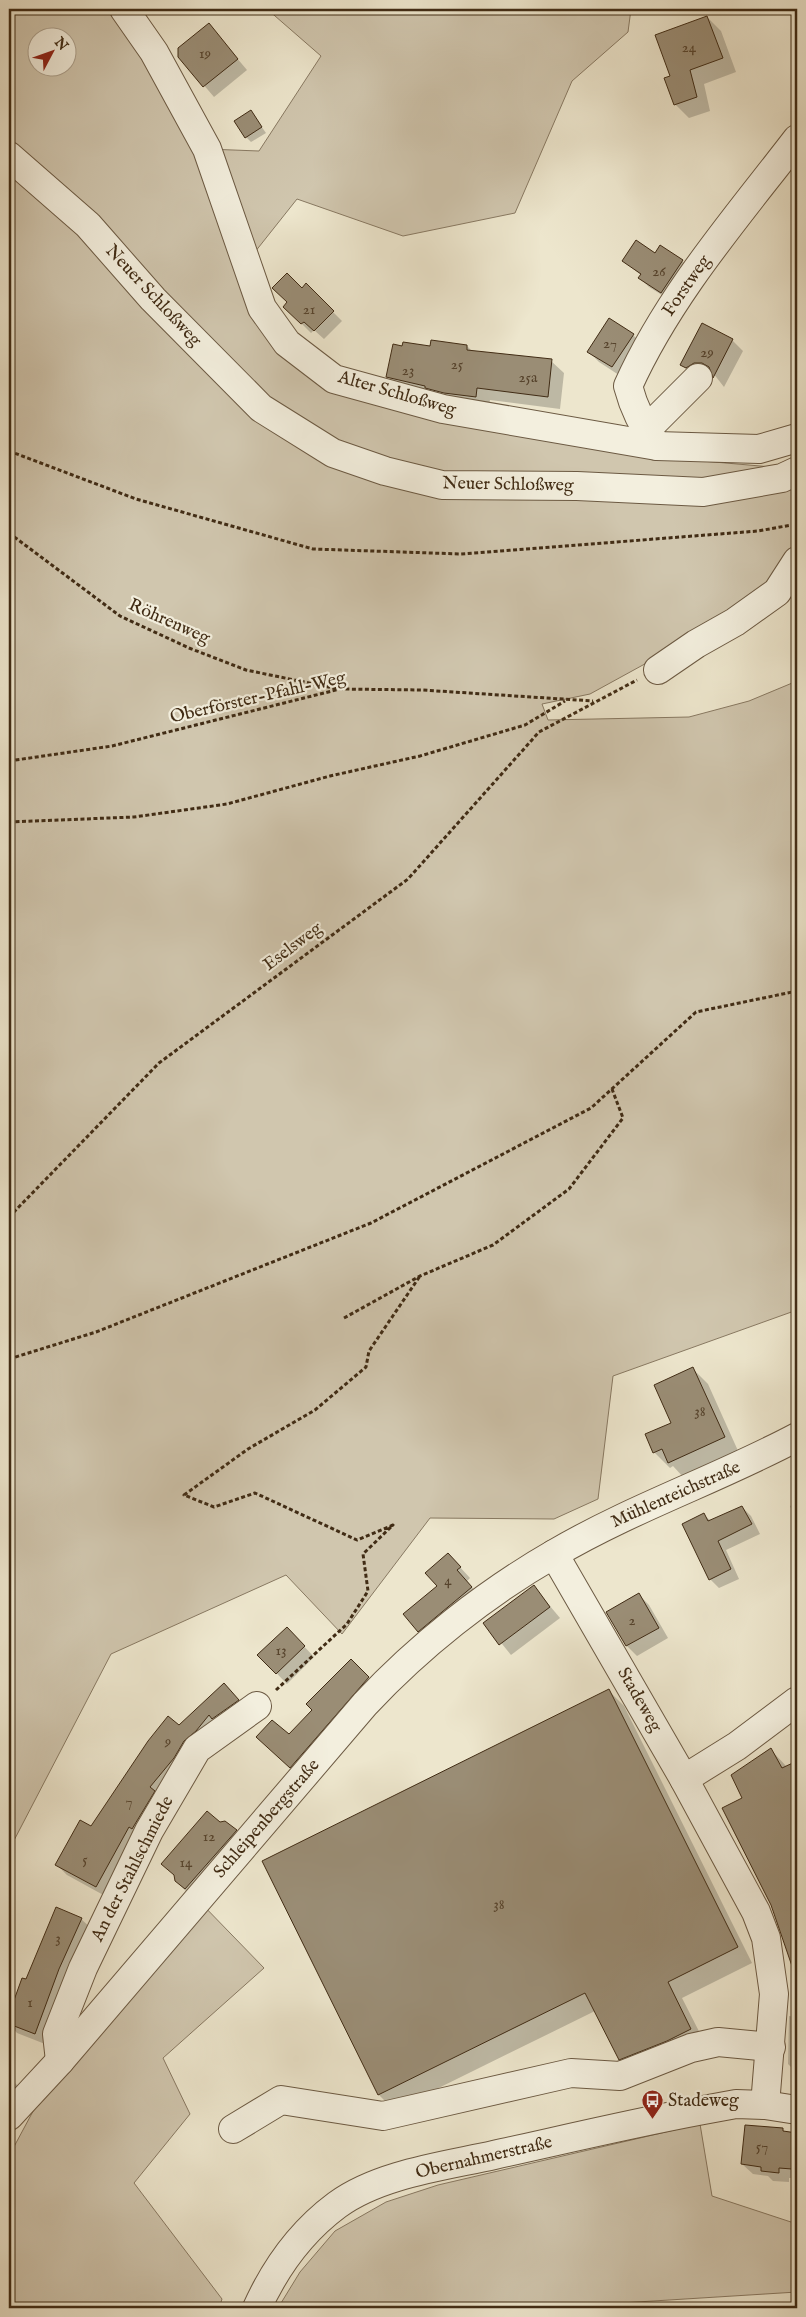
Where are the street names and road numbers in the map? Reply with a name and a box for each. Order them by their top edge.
street label: Neuer Schloßweg [100,240,206,352]
street label: Forstweg [658,251,717,321]
street label: Alter Schloßweg [334,366,459,422]
street label: Neuer Schloßweg [442,472,574,498]
street label: Röhrenweg [125,594,214,650]
street label: Oberförster-Pfahl-Weg [168,667,348,729]
street label: Eselsweg [259,917,327,977]
street label: Mühlenteichstraße [608,1456,744,1534]
street label: Stadeweg [611,1664,667,1737]
street label: Schleipenbergstraße [209,1755,325,1883]
street label: An der Stahlschmiede [86,1792,180,1946]
street label: Obernahmerstraße [413,2131,555,2185]

